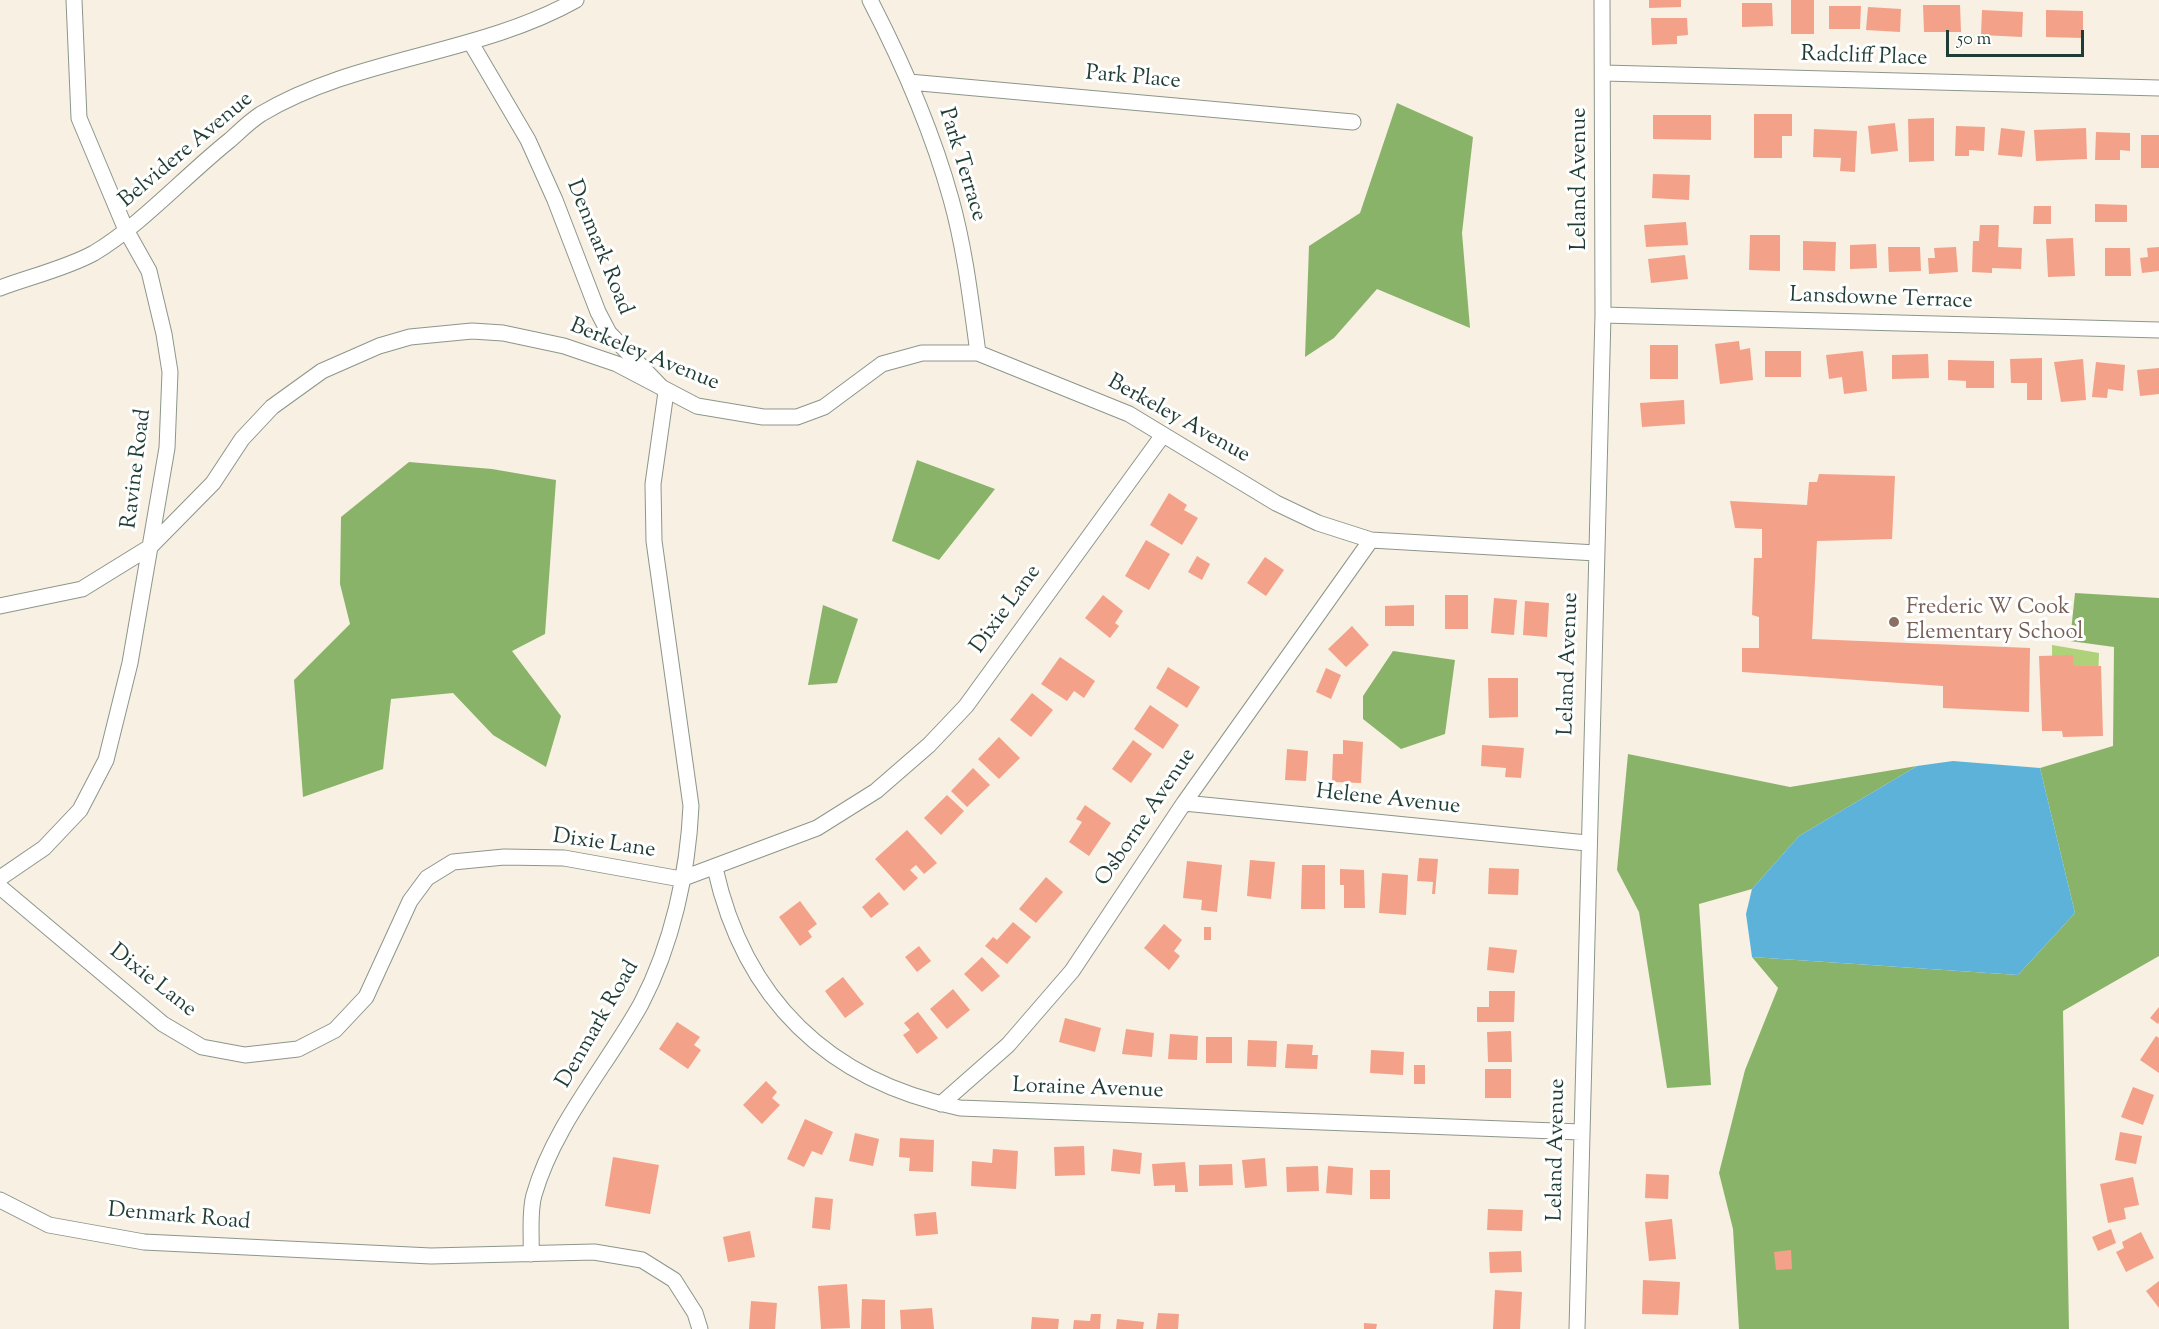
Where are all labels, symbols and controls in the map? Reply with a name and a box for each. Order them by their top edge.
scale bar [1949,18,2087,56]
text: 50 m [1957,27,1991,53]
street label: Radcliff Place [1800,43,1928,73]
street label: Park Place [1084,62,1182,96]
street label: Belvidere Avenue [115,87,259,215]
street label: Park Terrace [931,105,991,225]
street label: Leland Avenue [1568,107,1594,251]
street label: Denmark Road [559,177,637,319]
street label: Lansdowne Terrace [1789,284,1973,316]
street label: Berkeley Avenue [565,314,723,398]
street label: Berkeley Avenue [1102,370,1254,470]
street label: Ravine Road [118,408,158,530]
street label: Dixie Lane [966,560,1048,660]
street label: Leland Avenue [1554,592,1586,736]
place label: Frederic W Cook Elementary School [1906,596,2083,648]
marker: Frederic W Cook Elementary School [1887,615,1901,629]
street label: Osborne Avenue [1091,744,1203,892]
street label: Helene Avenue [1315,780,1461,822]
street label: Dixie Lane [551,825,657,865]
street label: Dixie Lane [103,940,201,1024]
street label: Denmark Road [552,956,646,1094]
street label: Loraine Avenue [1012,1074,1164,1106]
street label: Leland Avenue [1544,1078,1572,1222]
street label: Denmark Road [107,1199,251,1237]

